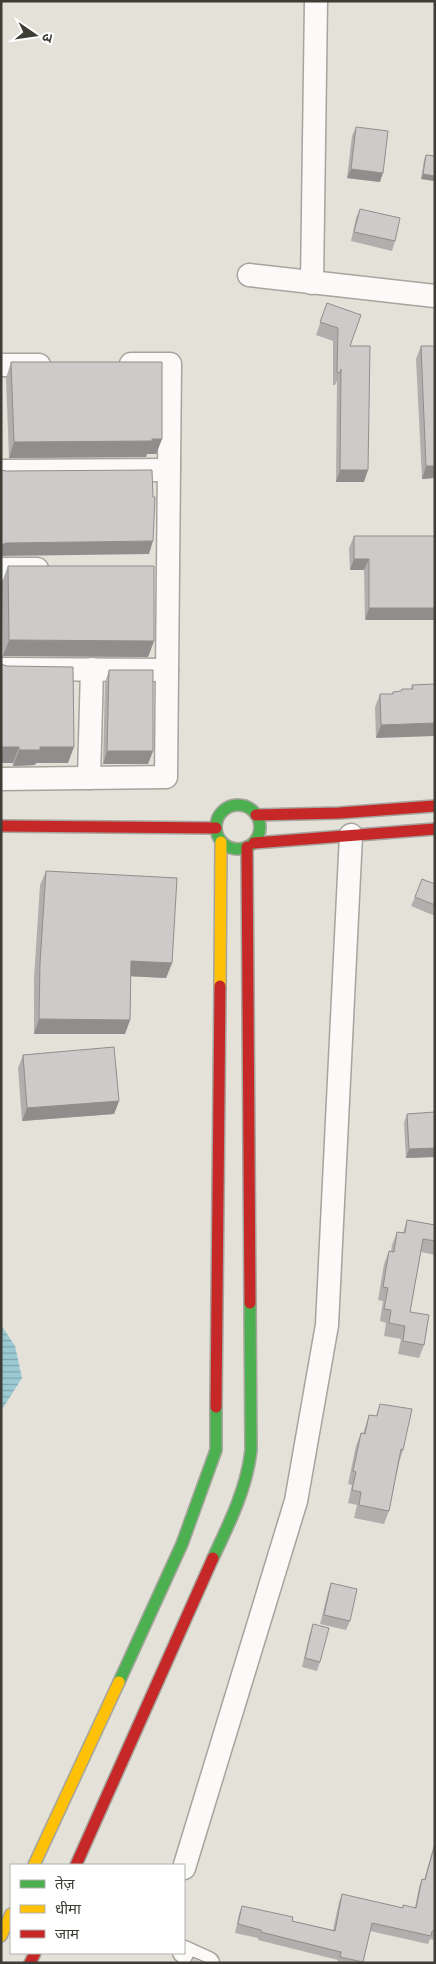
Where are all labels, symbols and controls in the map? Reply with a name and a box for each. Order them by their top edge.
north arrow [10,10,60,60]
text: उ [38,32,58,45]
legend [10,1864,185,1954]
text: तेज़ [55,1873,76,1893]
text: धीमा [55,1898,82,1918]
text: जाम [55,1923,80,1943]

